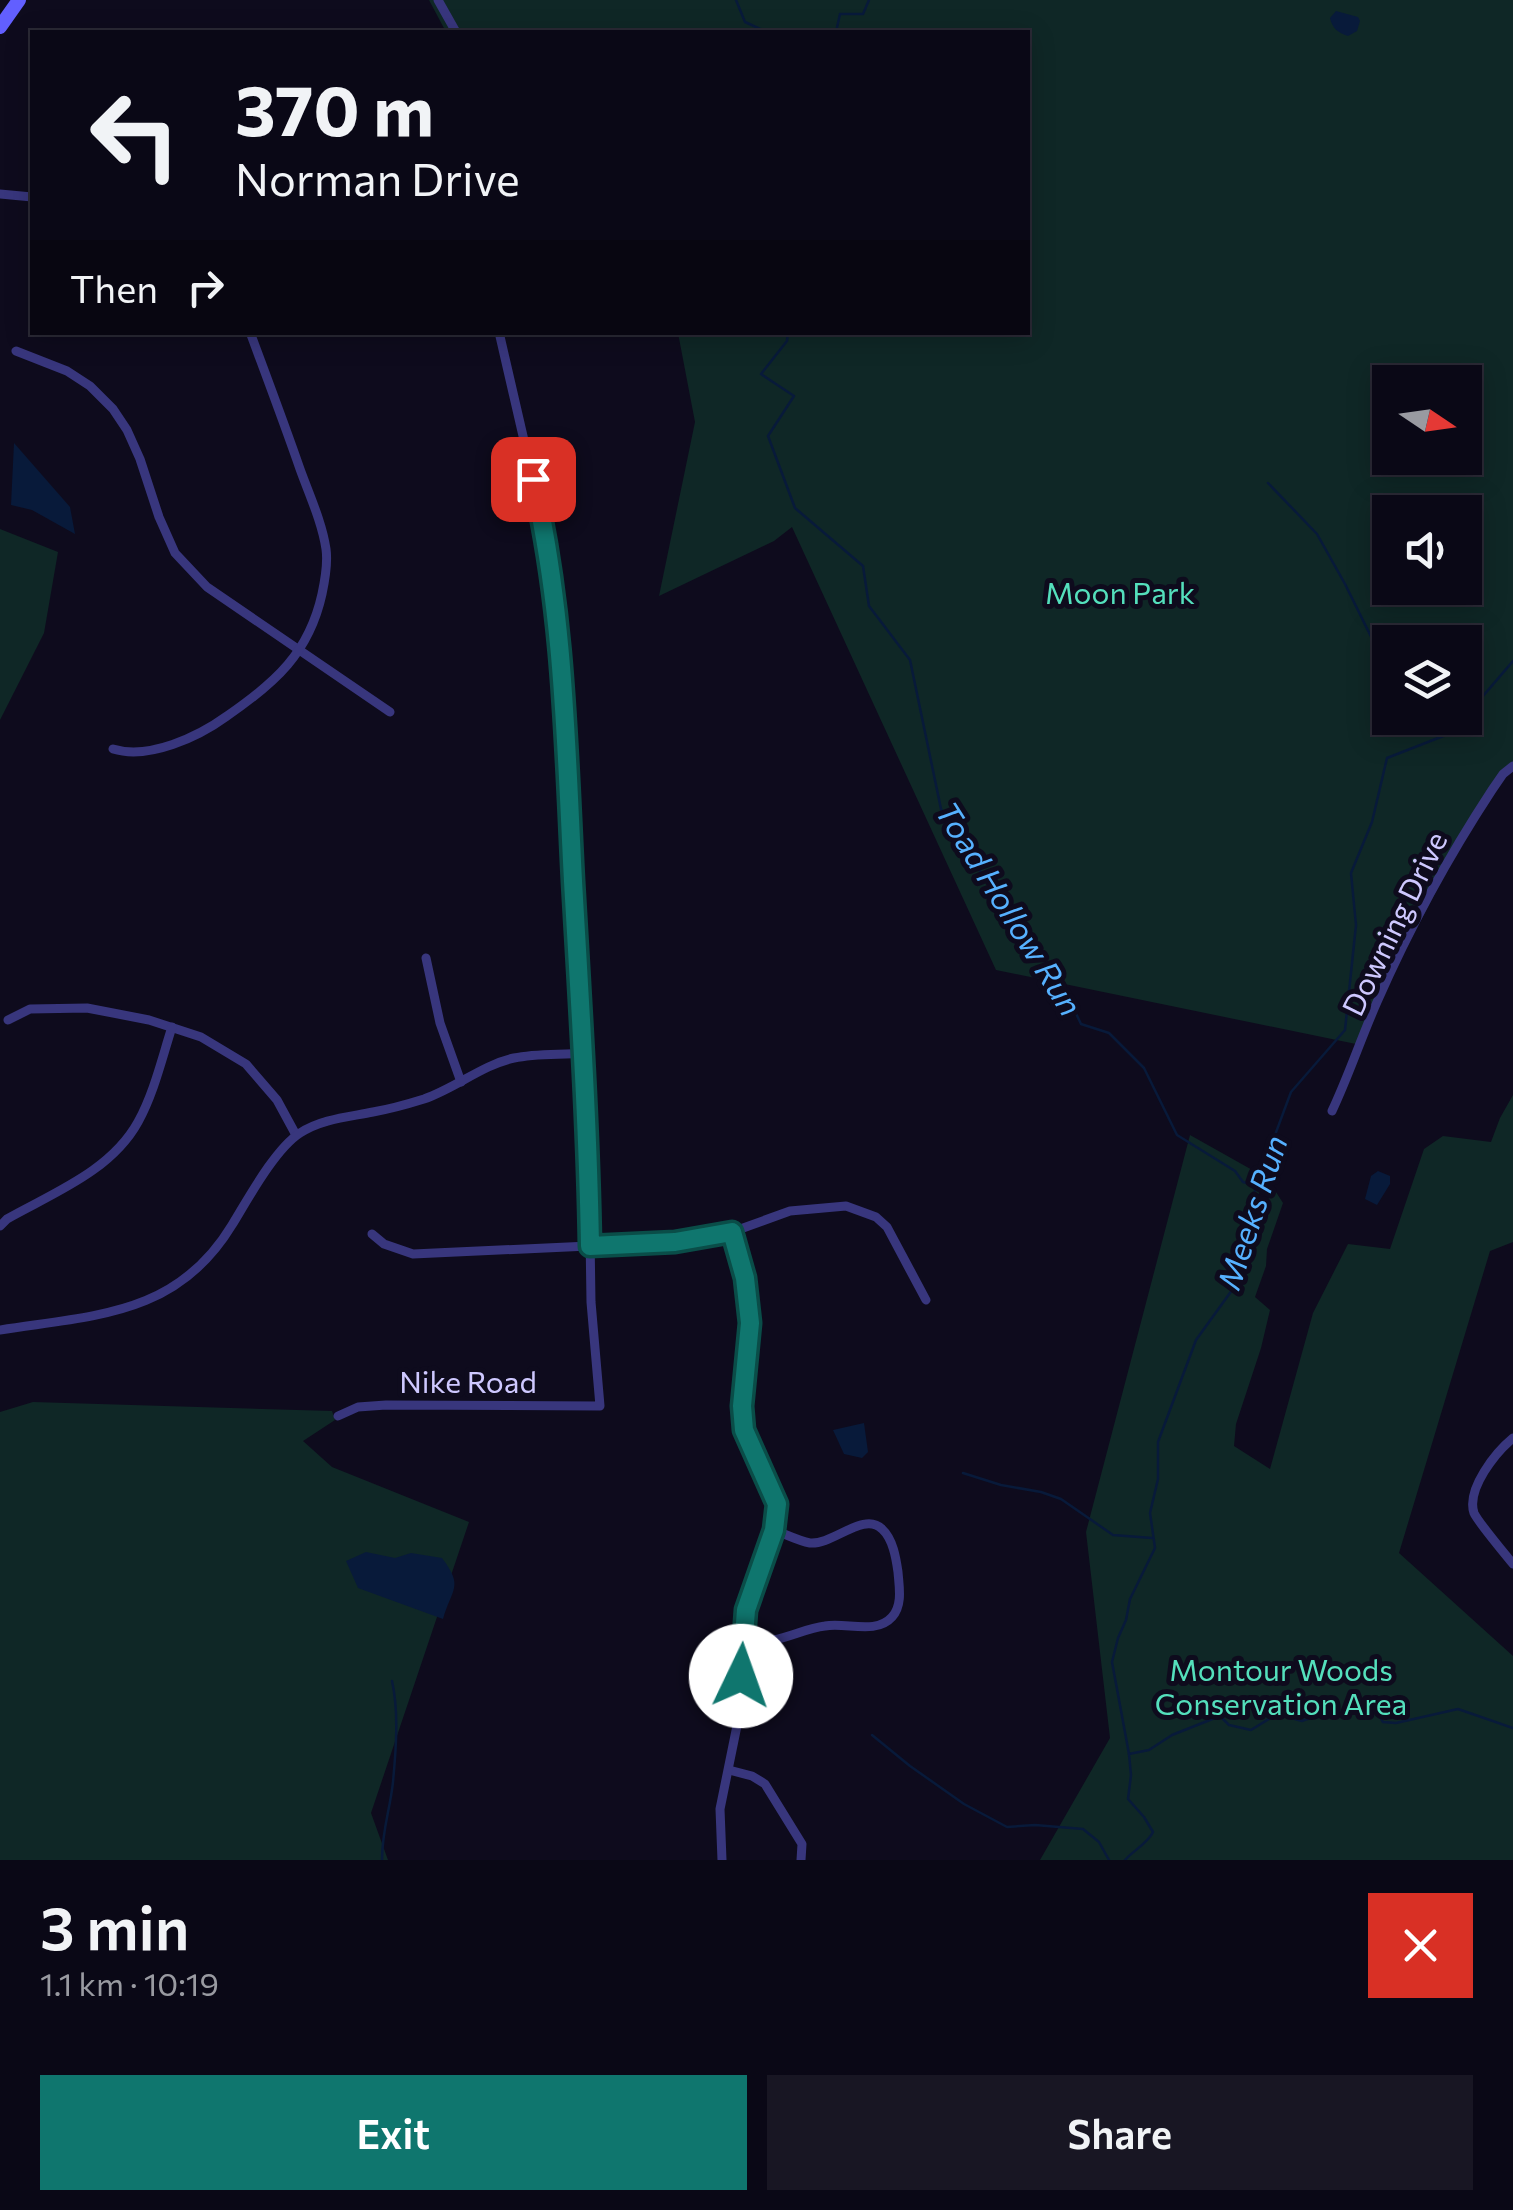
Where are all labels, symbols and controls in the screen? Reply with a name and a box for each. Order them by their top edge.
text: 370 m [235,65,434,150]
icon: left [70,70,200,200]
text: Norman Drive [235,150,520,205]
icon: right [178,260,233,315]
text: Then [70,264,158,311]
north arrow [1372,365,1482,475]
map controls [1372,365,1482,735]
pin [491,437,576,522]
icon: arrive [506,452,561,507]
button: sound [1372,495,1482,605]
park label: Moon Park [1045,573,1195,610]
button: layers [1372,625,1482,735]
water label: Toad Hollow Run [928,793,1092,1023]
street label: Downing Drive [1333,825,1453,1021]
water label: Meeks Run [1207,1130,1295,1294]
street label: Nike Road [399,1362,537,1399]
position arrow [689,1624,793,1728]
park label: Montour Woods Conservation Area [1155,1650,1407,1721]
text: 3 min [40,1889,189,1962]
button: close [1368,1893,1473,1998]
text: 1.1 km · 10:19 [40,1963,219,2003]
button: Exit [40,2075,747,2190]
button: Share [767,2075,1473,2190]

